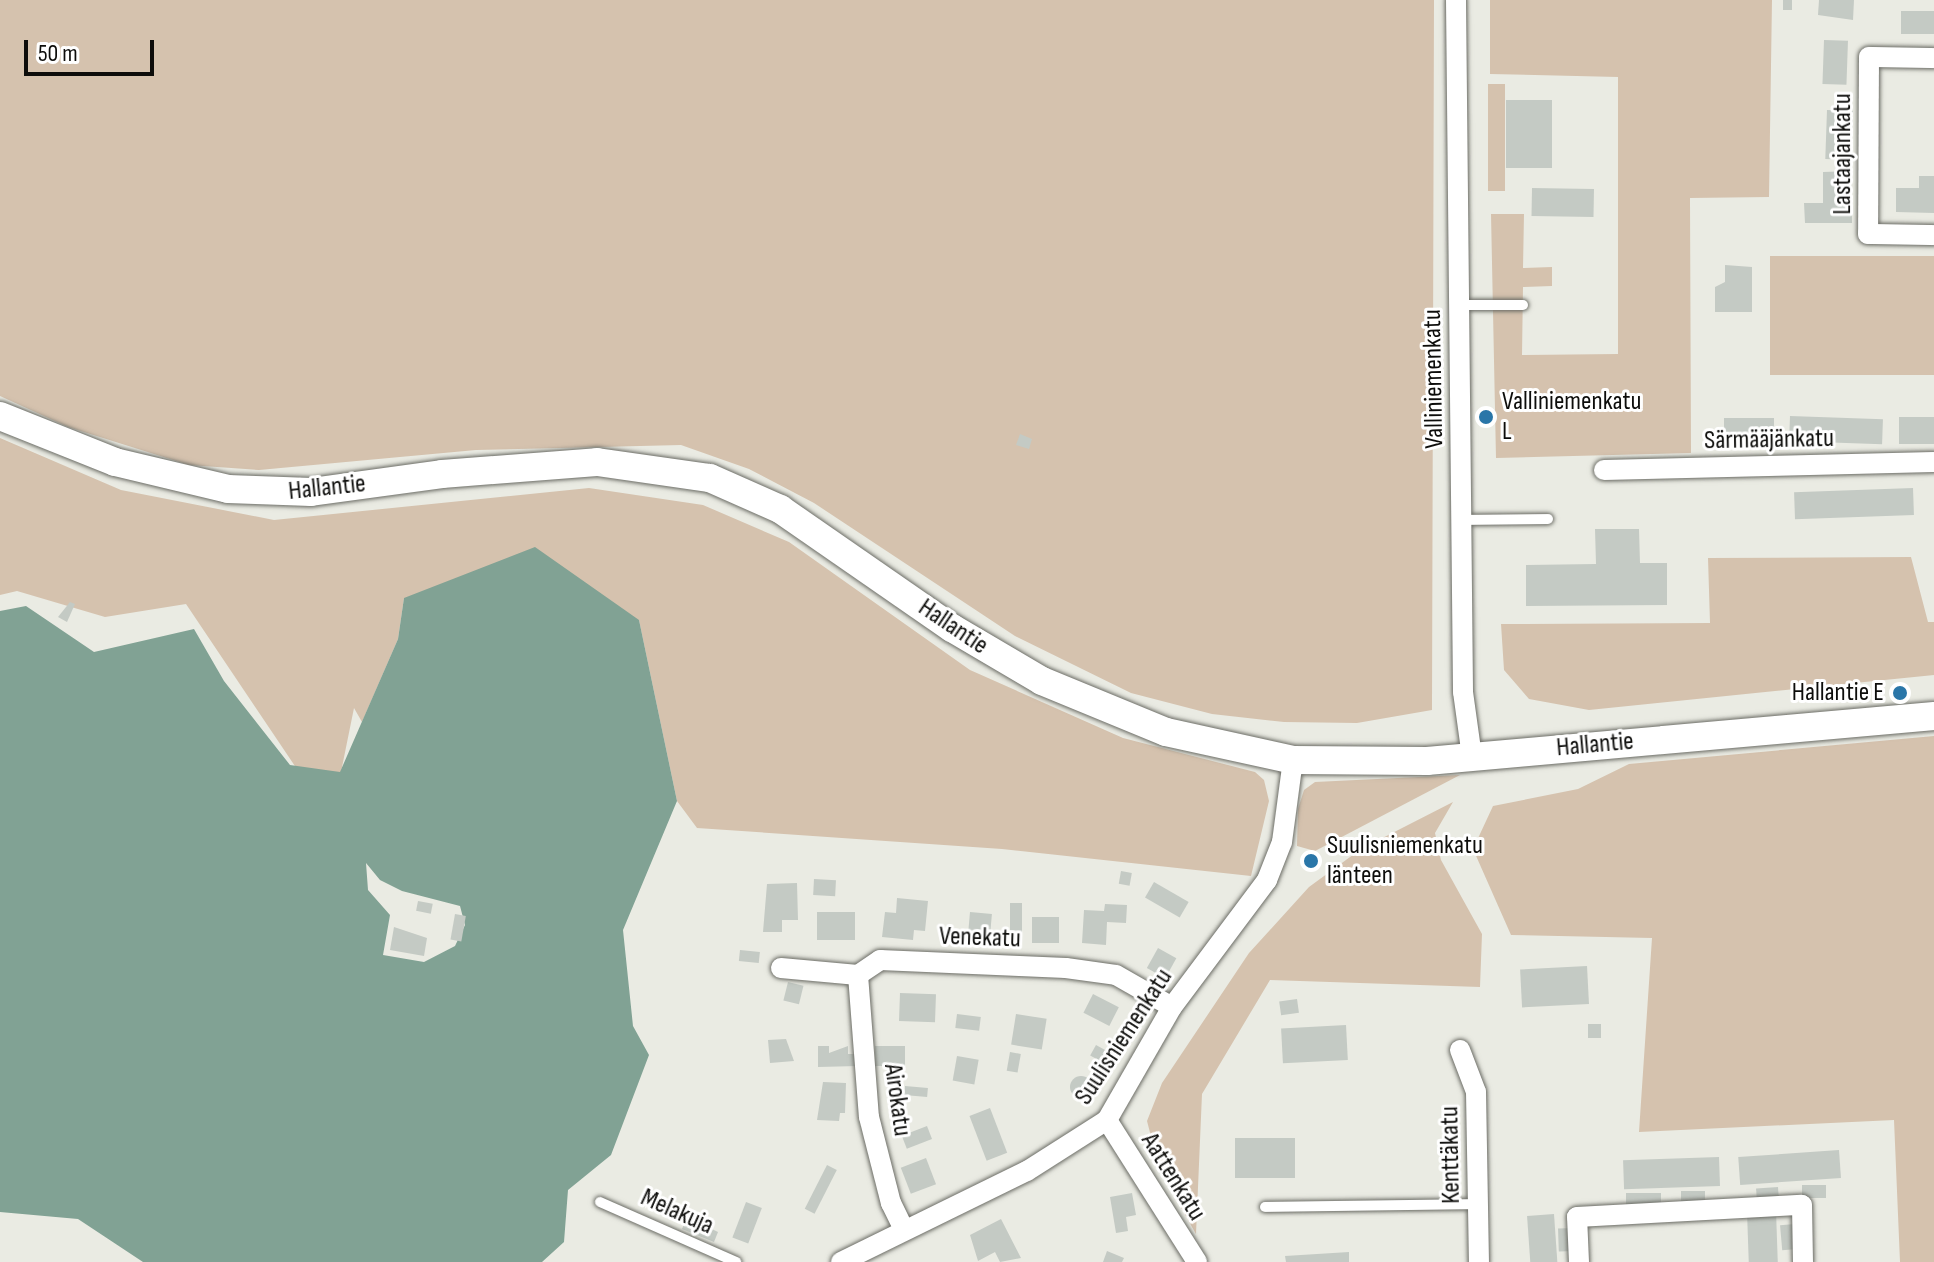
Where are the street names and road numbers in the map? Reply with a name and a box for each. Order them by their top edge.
street label: Lastaajankatu [1827,93,1859,215]
street label: Valliniemenkatu [1417,309,1451,449]
street label: Särmääjänkatu [1704,423,1834,457]
street label: Hallantie [287,468,367,508]
street label: Hallantie [912,592,994,662]
street label: Hallantie [1555,726,1635,764]
street label: Venekatu [939,921,1021,955]
street label: Suulisniemenkatu [1068,963,1180,1111]
street label: Airokatu [877,1062,917,1138]
street label: Kenttäkatu [1435,1106,1467,1204]
street label: Aattenkatu [1134,1127,1212,1227]
street label: Melakuja [636,1182,718,1242]

